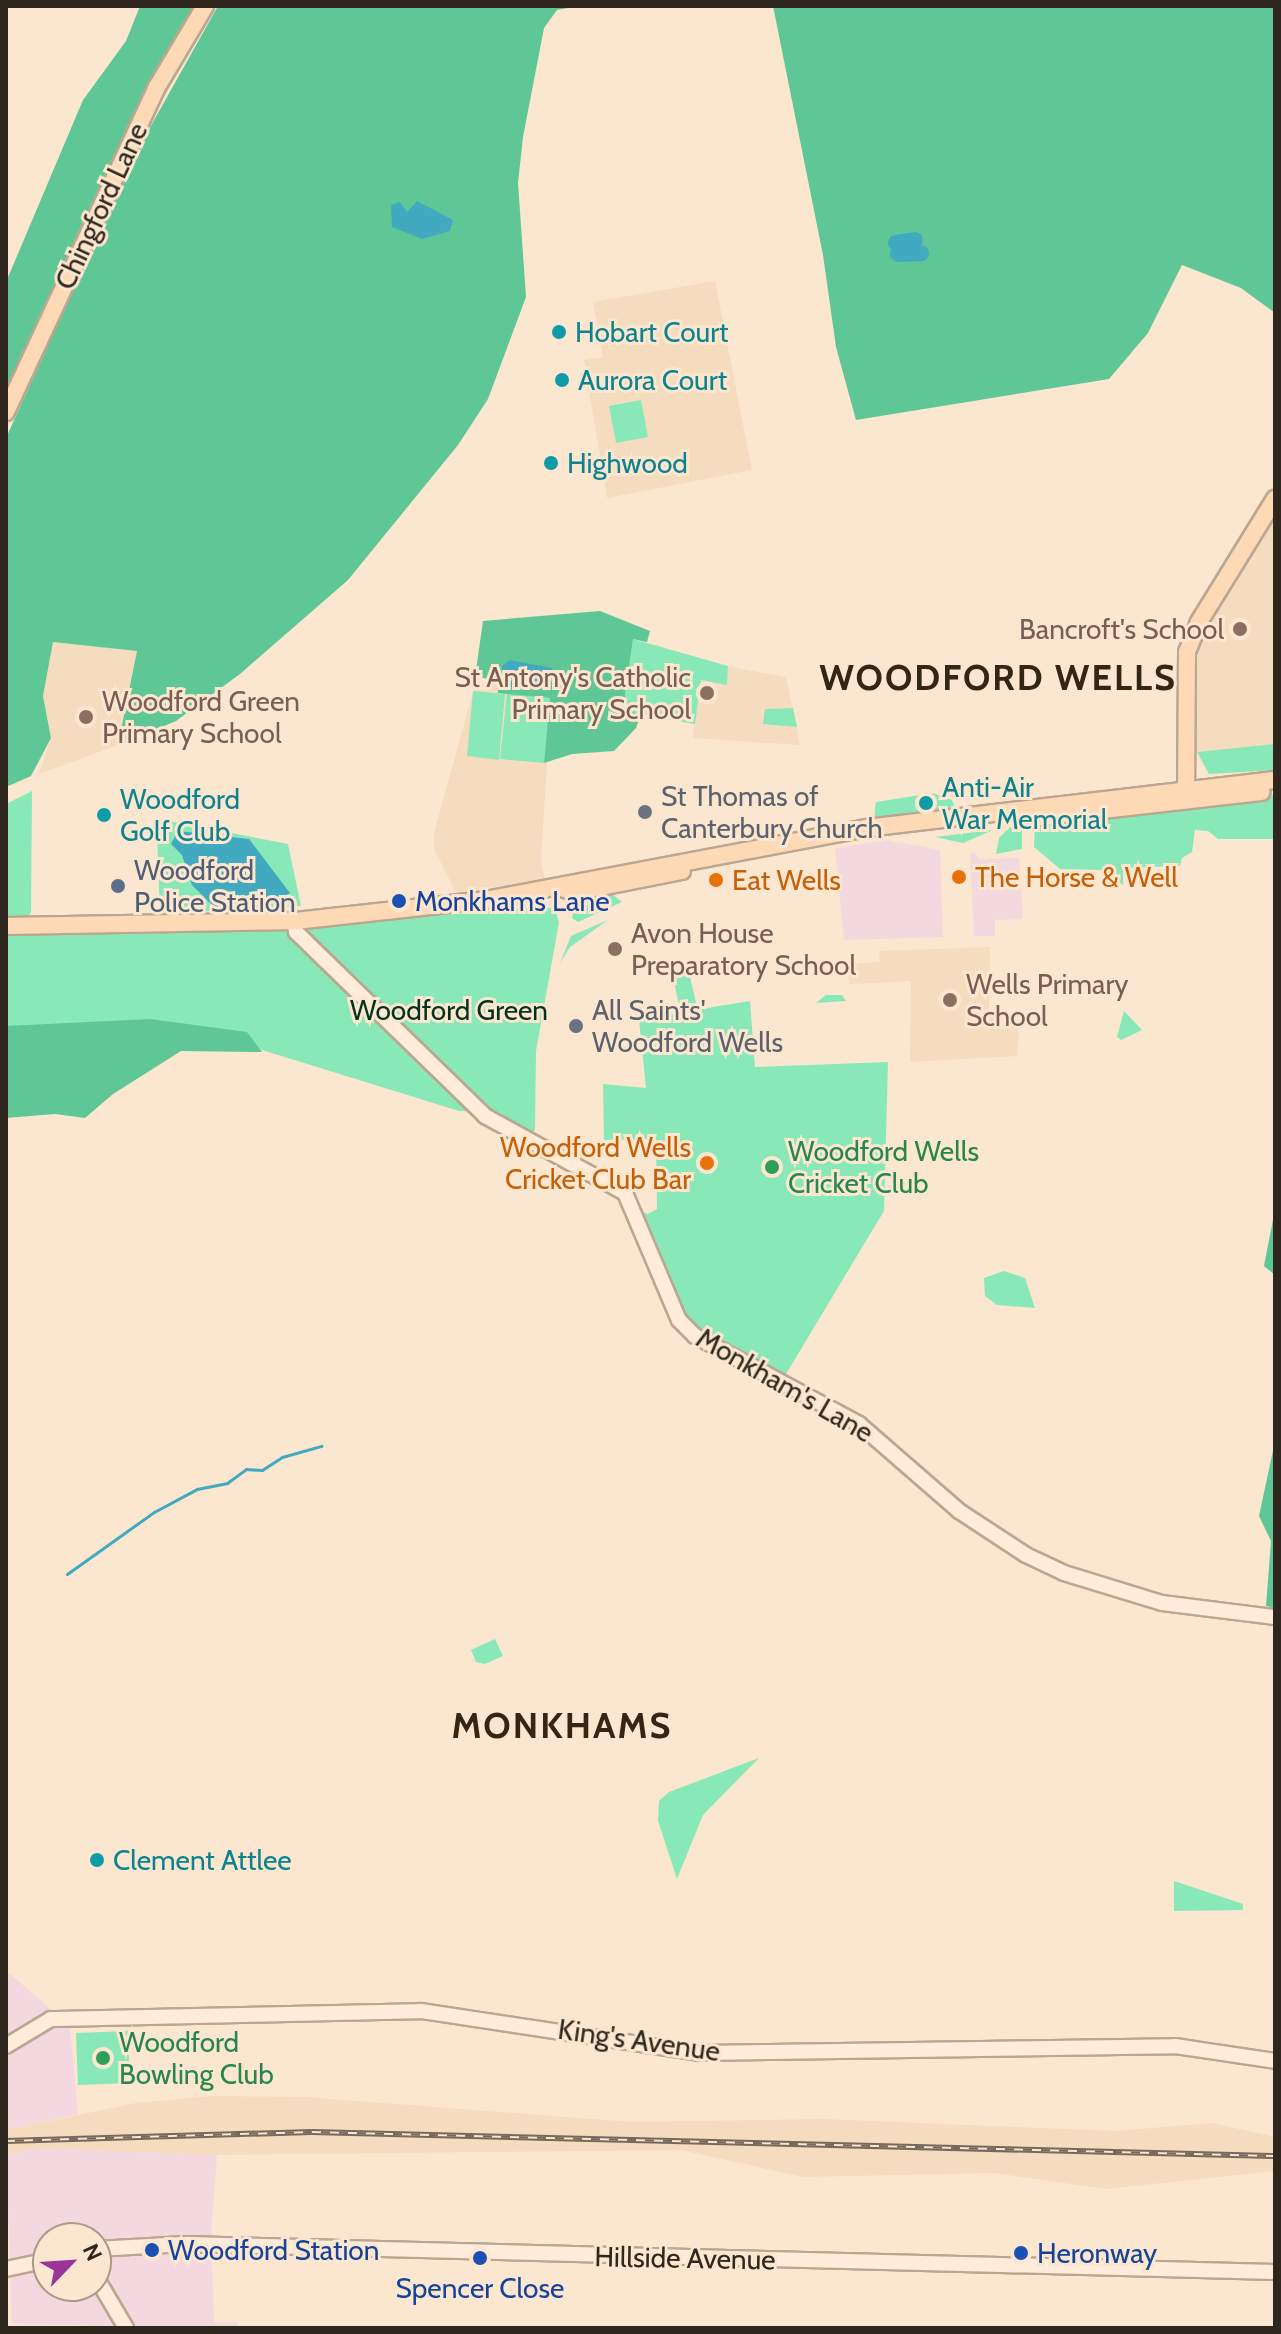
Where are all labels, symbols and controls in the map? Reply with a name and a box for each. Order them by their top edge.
street label: Chingford Lane [48,117,154,295]
place label: Hobart Court [575,315,729,349]
marker: Hobart Court [550,323,568,341]
place label: Aurora Court [578,363,727,397]
marker: Aurora Court [553,371,571,389]
place label: Highwood [567,446,688,480]
marker: Highwood [542,454,560,472]
place label: Bancroft's School [1019,612,1224,646]
marker: Bancroft's School [1231,620,1249,638]
district label: WOODFORD WELLS [819,656,1177,700]
place label: St Antony's Catholic Primary School [454,660,691,726]
place label: Woodford Green Primary School [102,684,300,750]
marker: St Antony's Catholic Primary School [698,684,716,702]
marker: Woodford Green Primary School [77,708,95,726]
place label: Anti-Air War Memorial [942,770,1107,836]
place label: St Thomas of Canterbury Church [661,779,883,845]
place label: Woodford Golf Club [120,782,240,848]
marker: Anti-Air War Memorial [917,794,935,812]
marker: St Thomas of Canterbury Church [636,803,654,821]
marker: Woodford Golf Club [95,806,113,824]
place label: Woodford Police Station [134,853,296,919]
place label: The Horse & Well [975,860,1178,894]
place label: Eat Wells [732,863,841,897]
marker: The Horse & Well [950,868,968,886]
marker: Eat Wells [707,871,725,889]
marker: Woodford Police Station [109,877,127,895]
place label: Monkhams Lane [415,884,610,918]
marker: Monkhams Lane [390,892,408,910]
place label: Avon House Preparatory School [631,916,856,982]
marker: Avon House Preparatory School [606,940,624,958]
place label: Wells Primary School [966,967,1128,1033]
marker: Wells Primary School [941,991,959,1009]
park label: Woodford Green [350,993,548,1027]
place label: All Saints' Woodford Wells [592,993,783,1059]
marker: All Saints' Woodford Wells [567,1017,585,1035]
place label: Woodford Wells Cricket Club Bar [500,1130,691,1196]
place label: Woodford Wells Cricket Club [788,1134,979,1200]
marker: Woodford Wells Cricket Club Bar [698,1154,716,1172]
marker: Woodford Wells Cricket Club [763,1158,781,1176]
street label: Monkham's Lane [691,1321,879,1449]
district label: MONKHAMS [452,1704,672,1748]
place label: Clement Attlee [113,1843,292,1877]
marker: Clement Attlee [88,1851,106,1869]
street label: King's Avenue [556,2012,722,2068]
place label: Woodford Bowling Club [119,2025,274,2091]
marker: Woodford Bowling Club [94,2049,112,2067]
north arrow [32,2222,112,2302]
place label: Woodford Station [168,2233,379,2267]
place label: Heronway [1037,2236,1157,2270]
text: N [77,2240,108,2265]
street label: Hillside Avenue [594,2240,776,2276]
marker: Woodford Station [143,2241,161,2259]
marker: Heronway [1012,2244,1030,2262]
marker: Spencer Close [471,2249,489,2267]
place label: Spencer Close [396,2271,564,2305]

